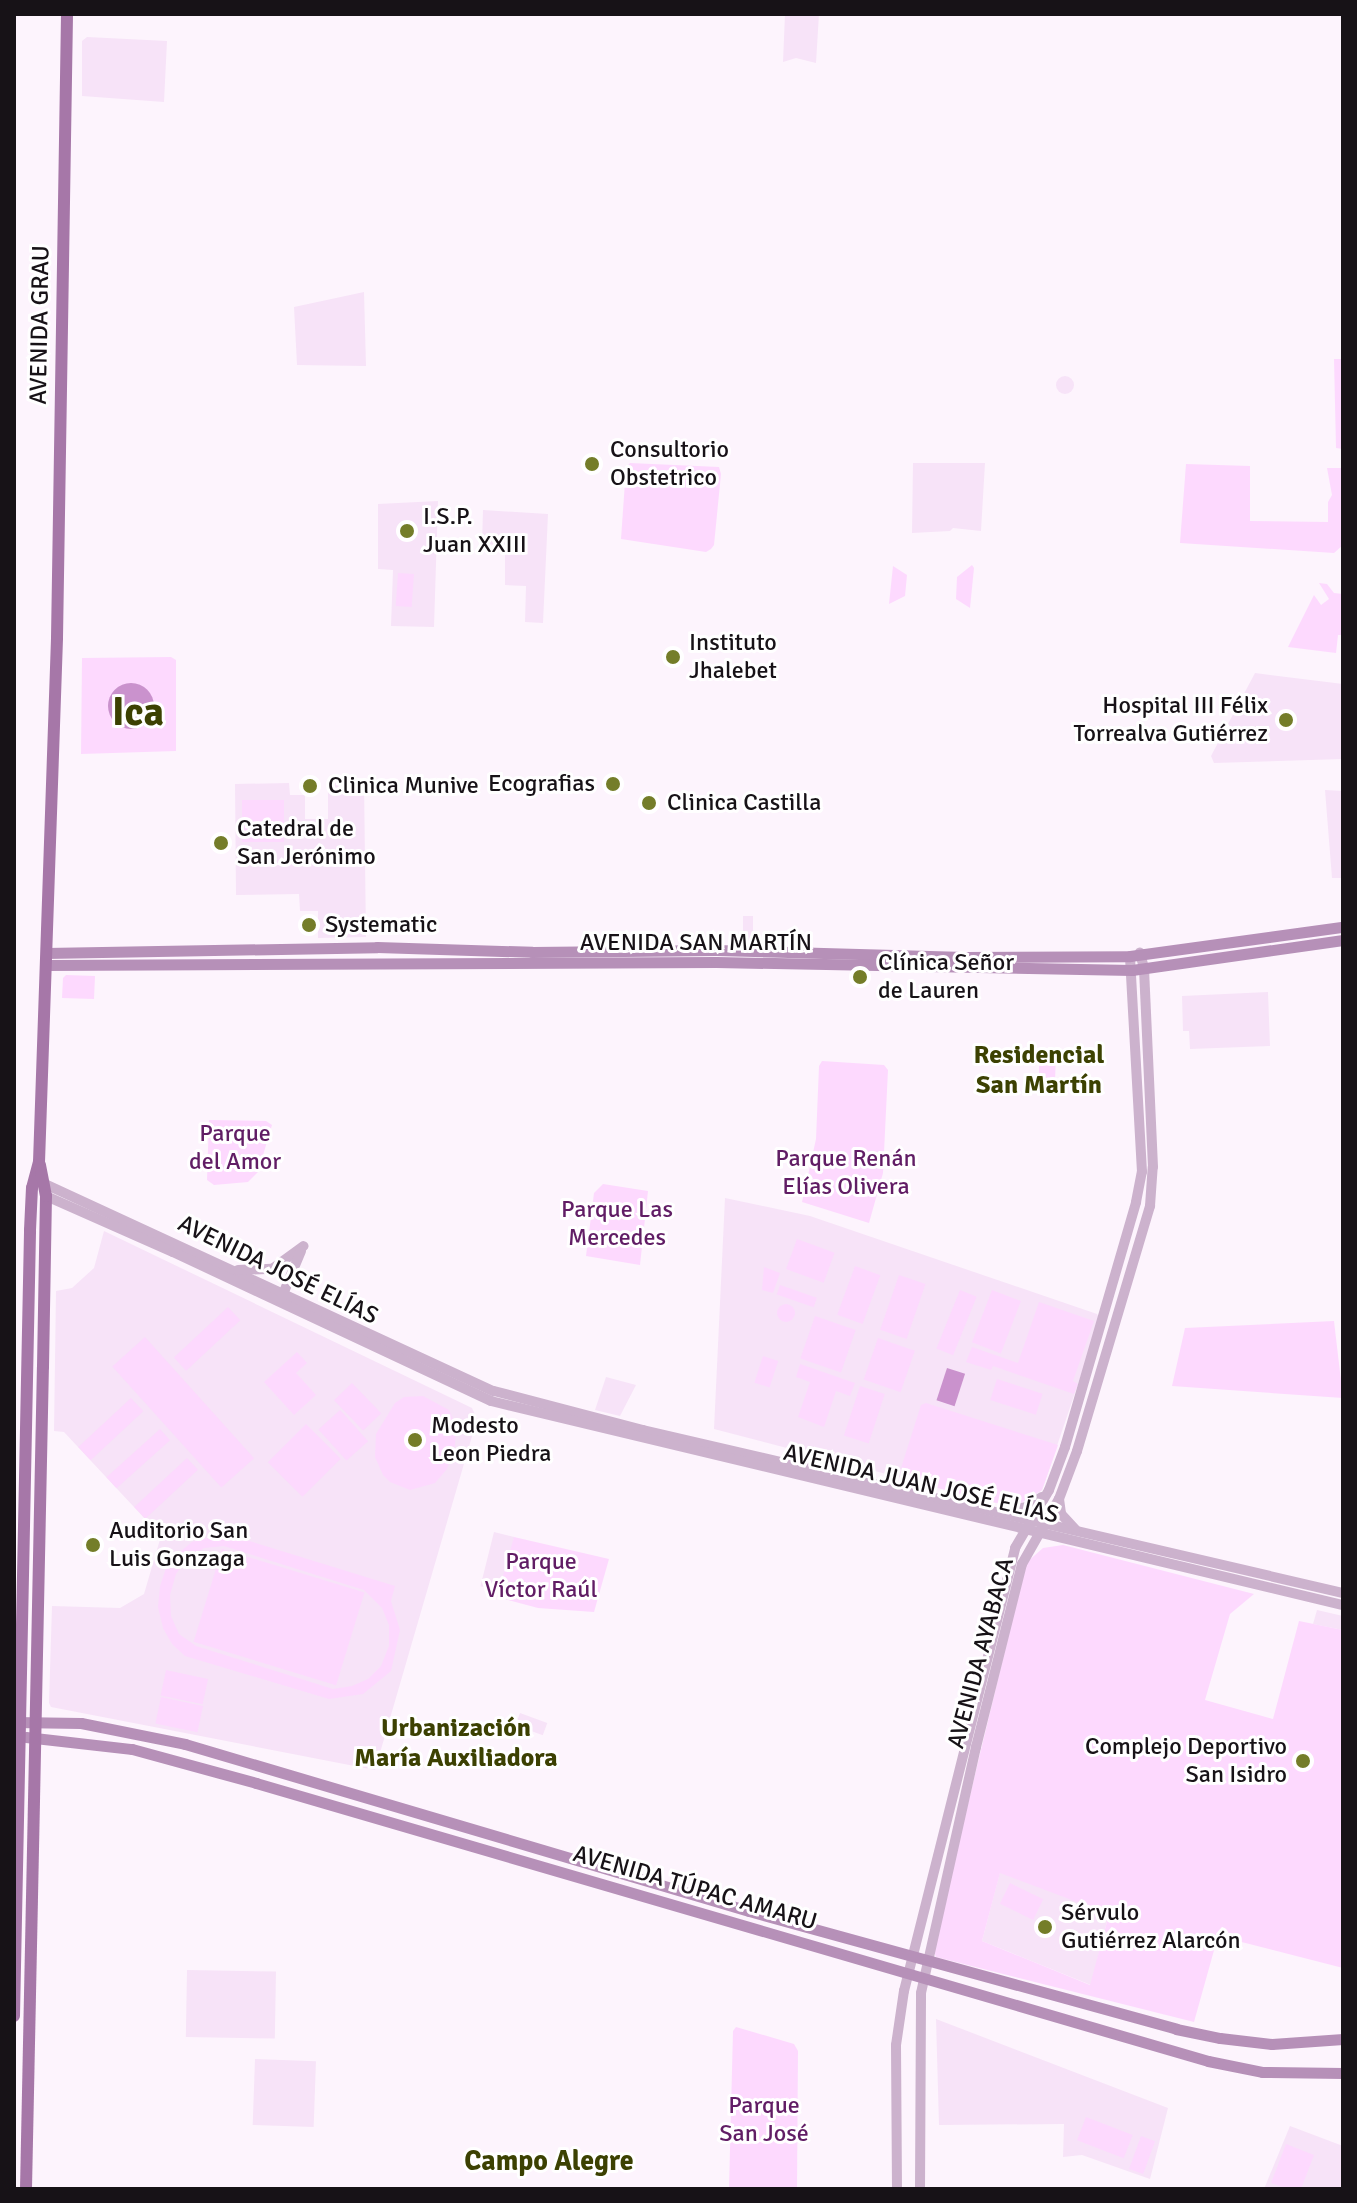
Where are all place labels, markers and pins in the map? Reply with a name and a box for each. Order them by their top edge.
place label: Consultorio Obstetrico [610,436,729,492]
marker: Consultorio Obstetrico [581,453,603,475]
place label: I.S.P. Juan XXIII [423,503,527,559]
marker: I.S.P. Juan XXIII [398,522,416,540]
place label: Instituto Jhalebet [689,629,777,685]
marker: Instituto Jhalebet [664,648,682,666]
place label: Hospital III Félix Torrealva Gutiérrez [1074,692,1268,748]
marker: Hospital III Félix Torrealva Gutiérrez [1275,709,1297,731]
place label: Ecografias [488,770,595,798]
place label: Clinica Munive [328,772,479,800]
marker: Ecografias [602,773,624,795]
marker: Clinica Munive [299,775,321,797]
place label: Clinica Castilla [667,789,821,817]
marker: Clinica Castilla [638,792,660,814]
place label: Catedral de San Jerónimo [237,815,376,871]
marker: Catedral de San Jerónimo [212,834,230,852]
place label: Systematic [325,911,437,939]
marker: Systematic [300,916,318,934]
place label: Clínica Señor de Lauren [878,949,1014,1005]
marker: Clínica Señor de Lauren [849,966,871,988]
place label: Modesto Leon Piedra [431,1412,551,1468]
marker: Modesto Leon Piedra [406,1431,424,1449]
place label: Auditorio San Luis Gonzaga [109,1517,248,1573]
marker: Auditorio San Luis Gonzaga [84,1536,102,1554]
place label: Complejo Deportivo San Isidro [1085,1733,1287,1789]
marker: Complejo Deportivo San Isidro [1294,1752,1312,1770]
place label: Sérvulo Gutiérrez Alarcón [1061,1899,1241,1955]
marker: Sérvulo Gutiérrez Alarcón [1036,1918,1054,1936]

